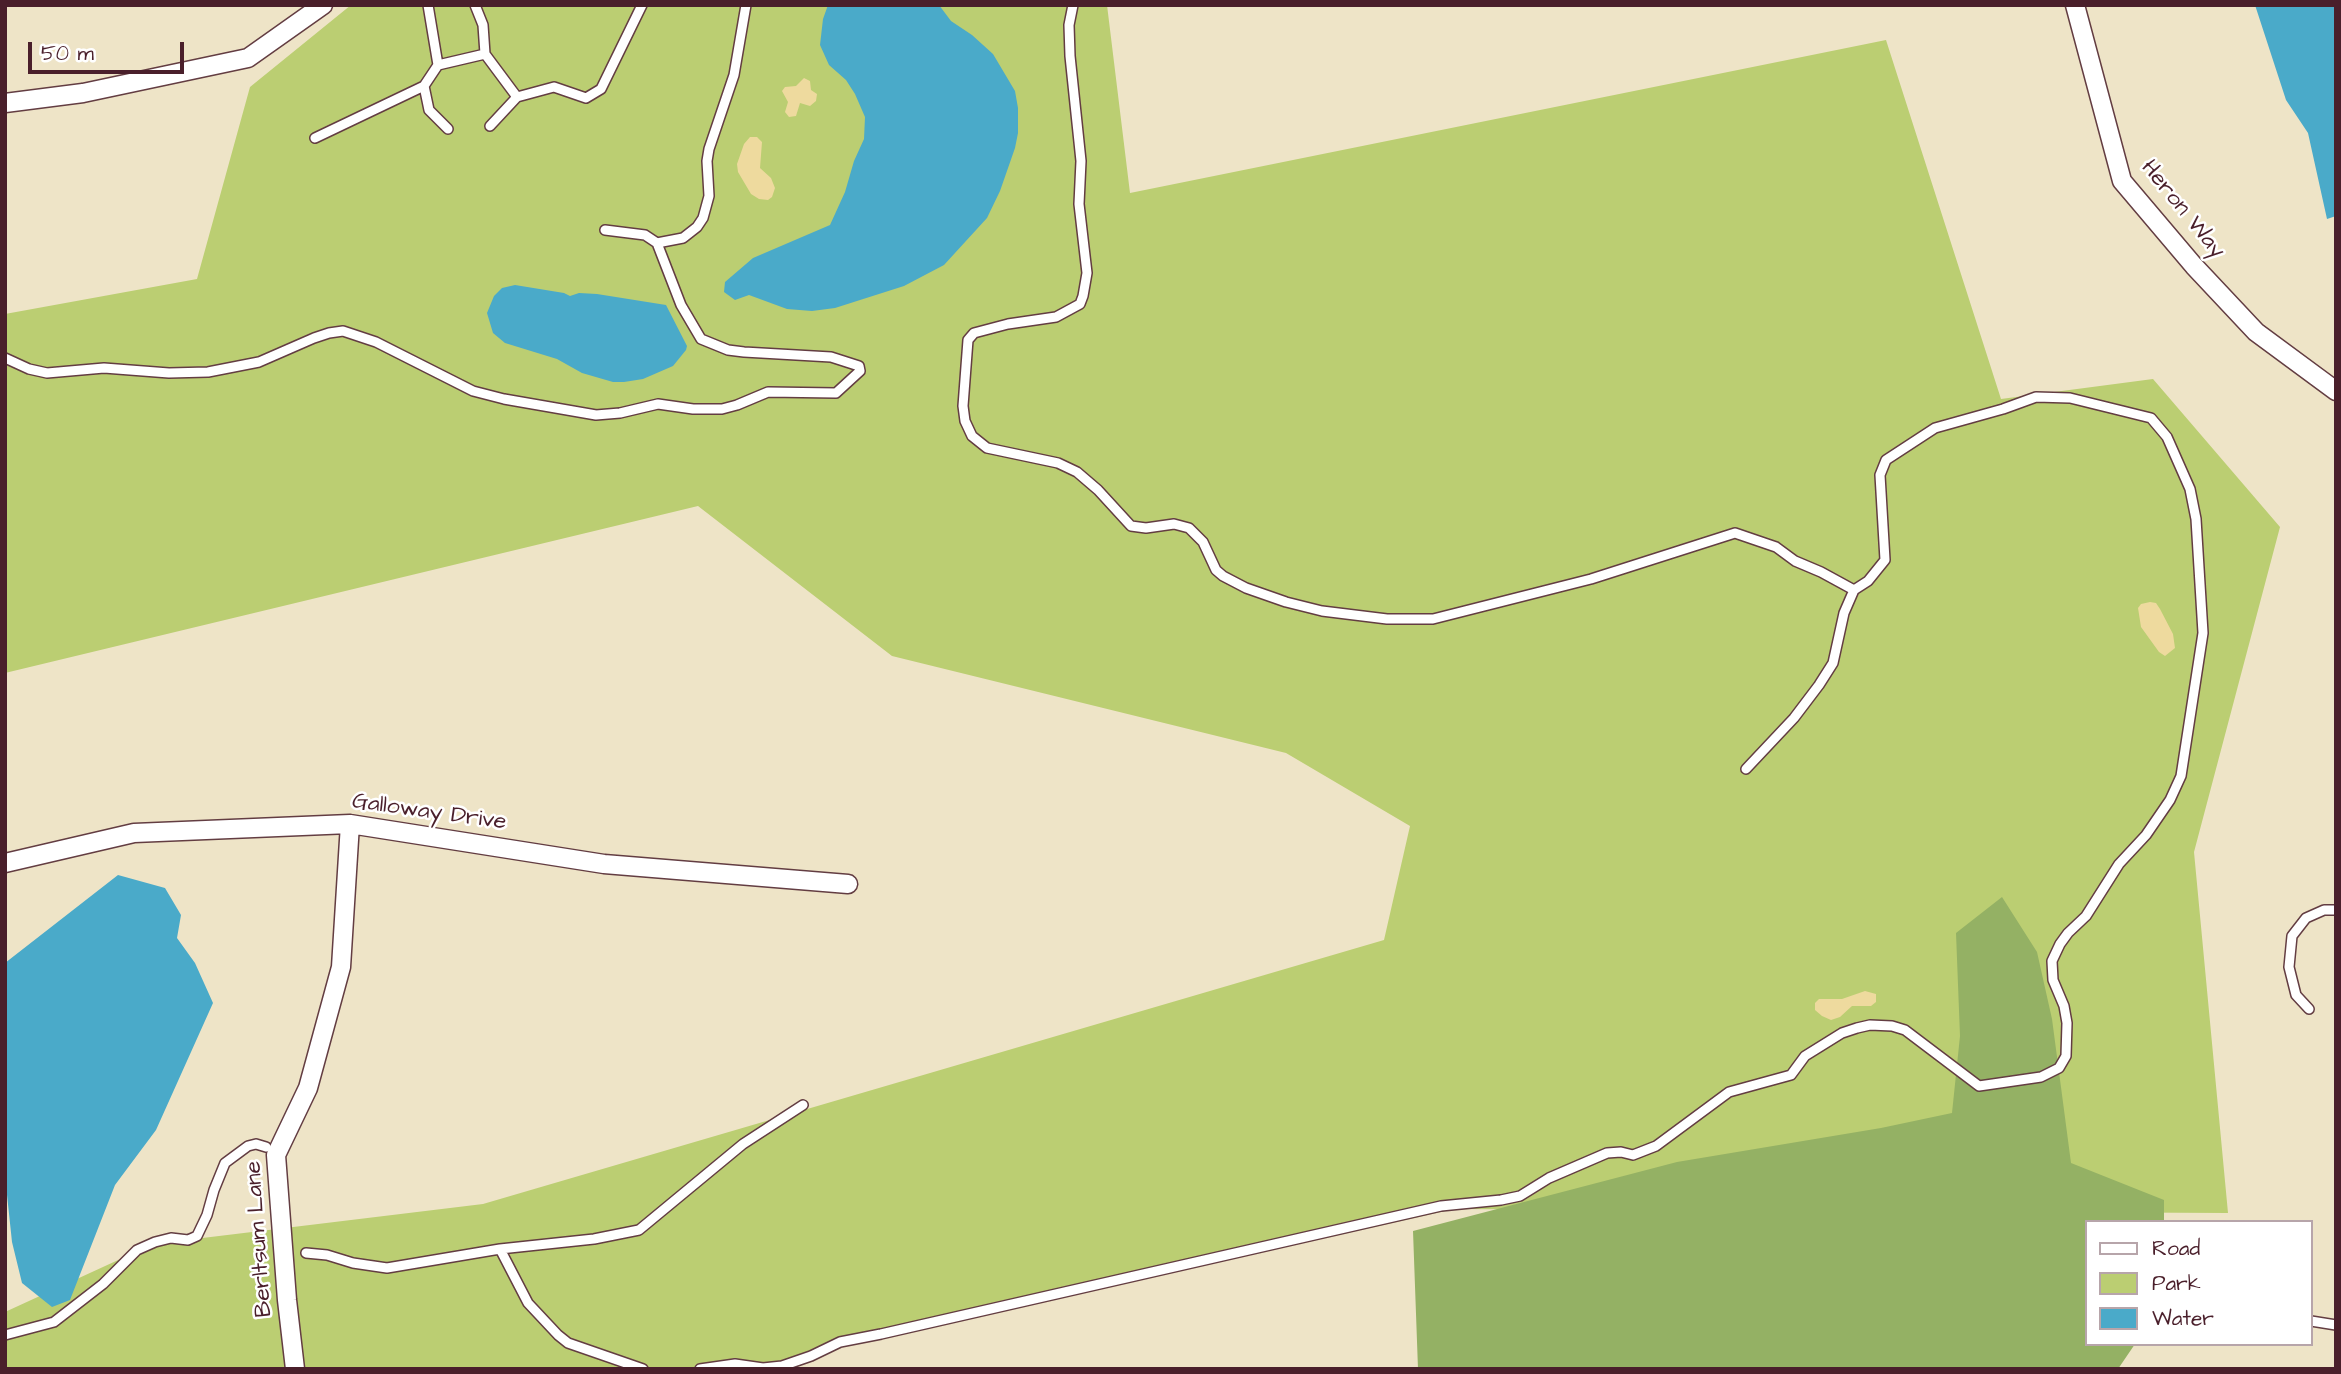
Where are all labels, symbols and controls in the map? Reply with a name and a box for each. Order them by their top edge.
scale bar [32,28,187,72]
text: 50 m [41,39,94,68]
street label: Heron Way [2134,155,2230,265]
street label: Galloway Drive [350,789,508,837]
street label: Berltsum Lane [241,1160,279,1318]
legend [2086,1220,2313,1346]
text: Road [2152,1234,2200,1263]
text: Park [2152,1269,2201,1298]
text: Water [2152,1304,2214,1333]

